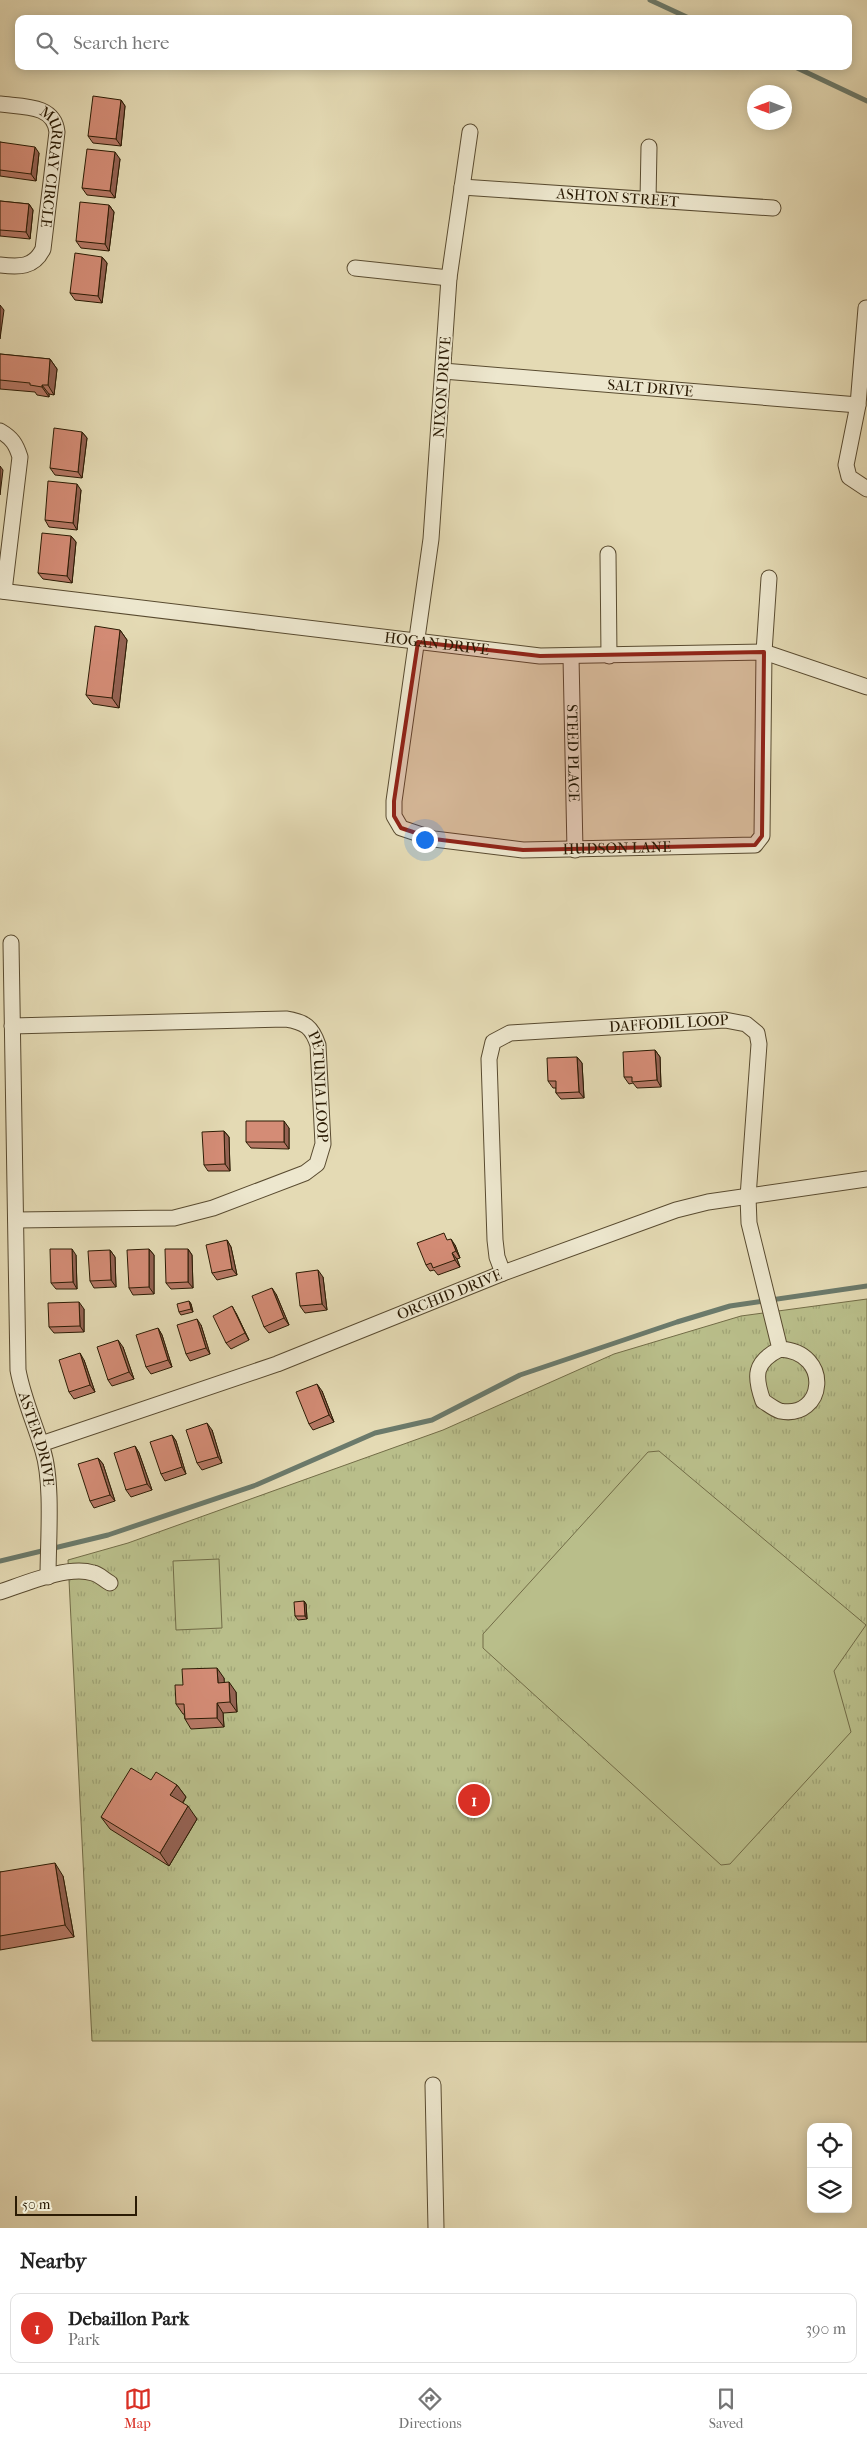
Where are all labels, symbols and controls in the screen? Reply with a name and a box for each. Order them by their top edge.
search box [15,15,852,70]
icon: search [33,29,61,57]
text: Search here [73,32,169,54]
north arrow [747,85,792,130]
street label: MURRAY CIRCLE [36,103,66,229]
street label: ASHTON STREET [555,184,680,211]
street label: NIXON DRIVE [429,336,455,438]
street label: SALT DRIVE [607,375,694,400]
street label: HOGAN DRIVE [383,628,490,659]
street label: STEED PLACE [563,704,583,802]
your location [412,827,438,853]
street label: HUDSON LANE [562,838,671,858]
street label: DAFFODIL LOOP [608,1011,729,1036]
street label: PETUNIA LOOP [304,1028,332,1143]
street label: ORCHID DRIVE [394,1265,505,1324]
street label: ASTER DRIVE [14,1389,58,1487]
pin: 1 [458,1781,490,1819]
map controls [807,2123,852,2213]
button: locate [807,2123,852,2168]
button: layers [807,2168,852,2213]
scale bar [15,2193,138,2216]
text: 50 m [22,2196,50,2213]
text: Nearby [20,2249,86,2273]
text: Debaillon Park [68,2308,189,2330]
text: 1 [34,2319,40,2338]
text: 390 m [805,2319,846,2338]
text: Park [68,2330,100,2349]
tab: Map [124,2385,152,2432]
tab: Directions [399,2385,462,2432]
tab: Saved [709,2385,743,2432]

